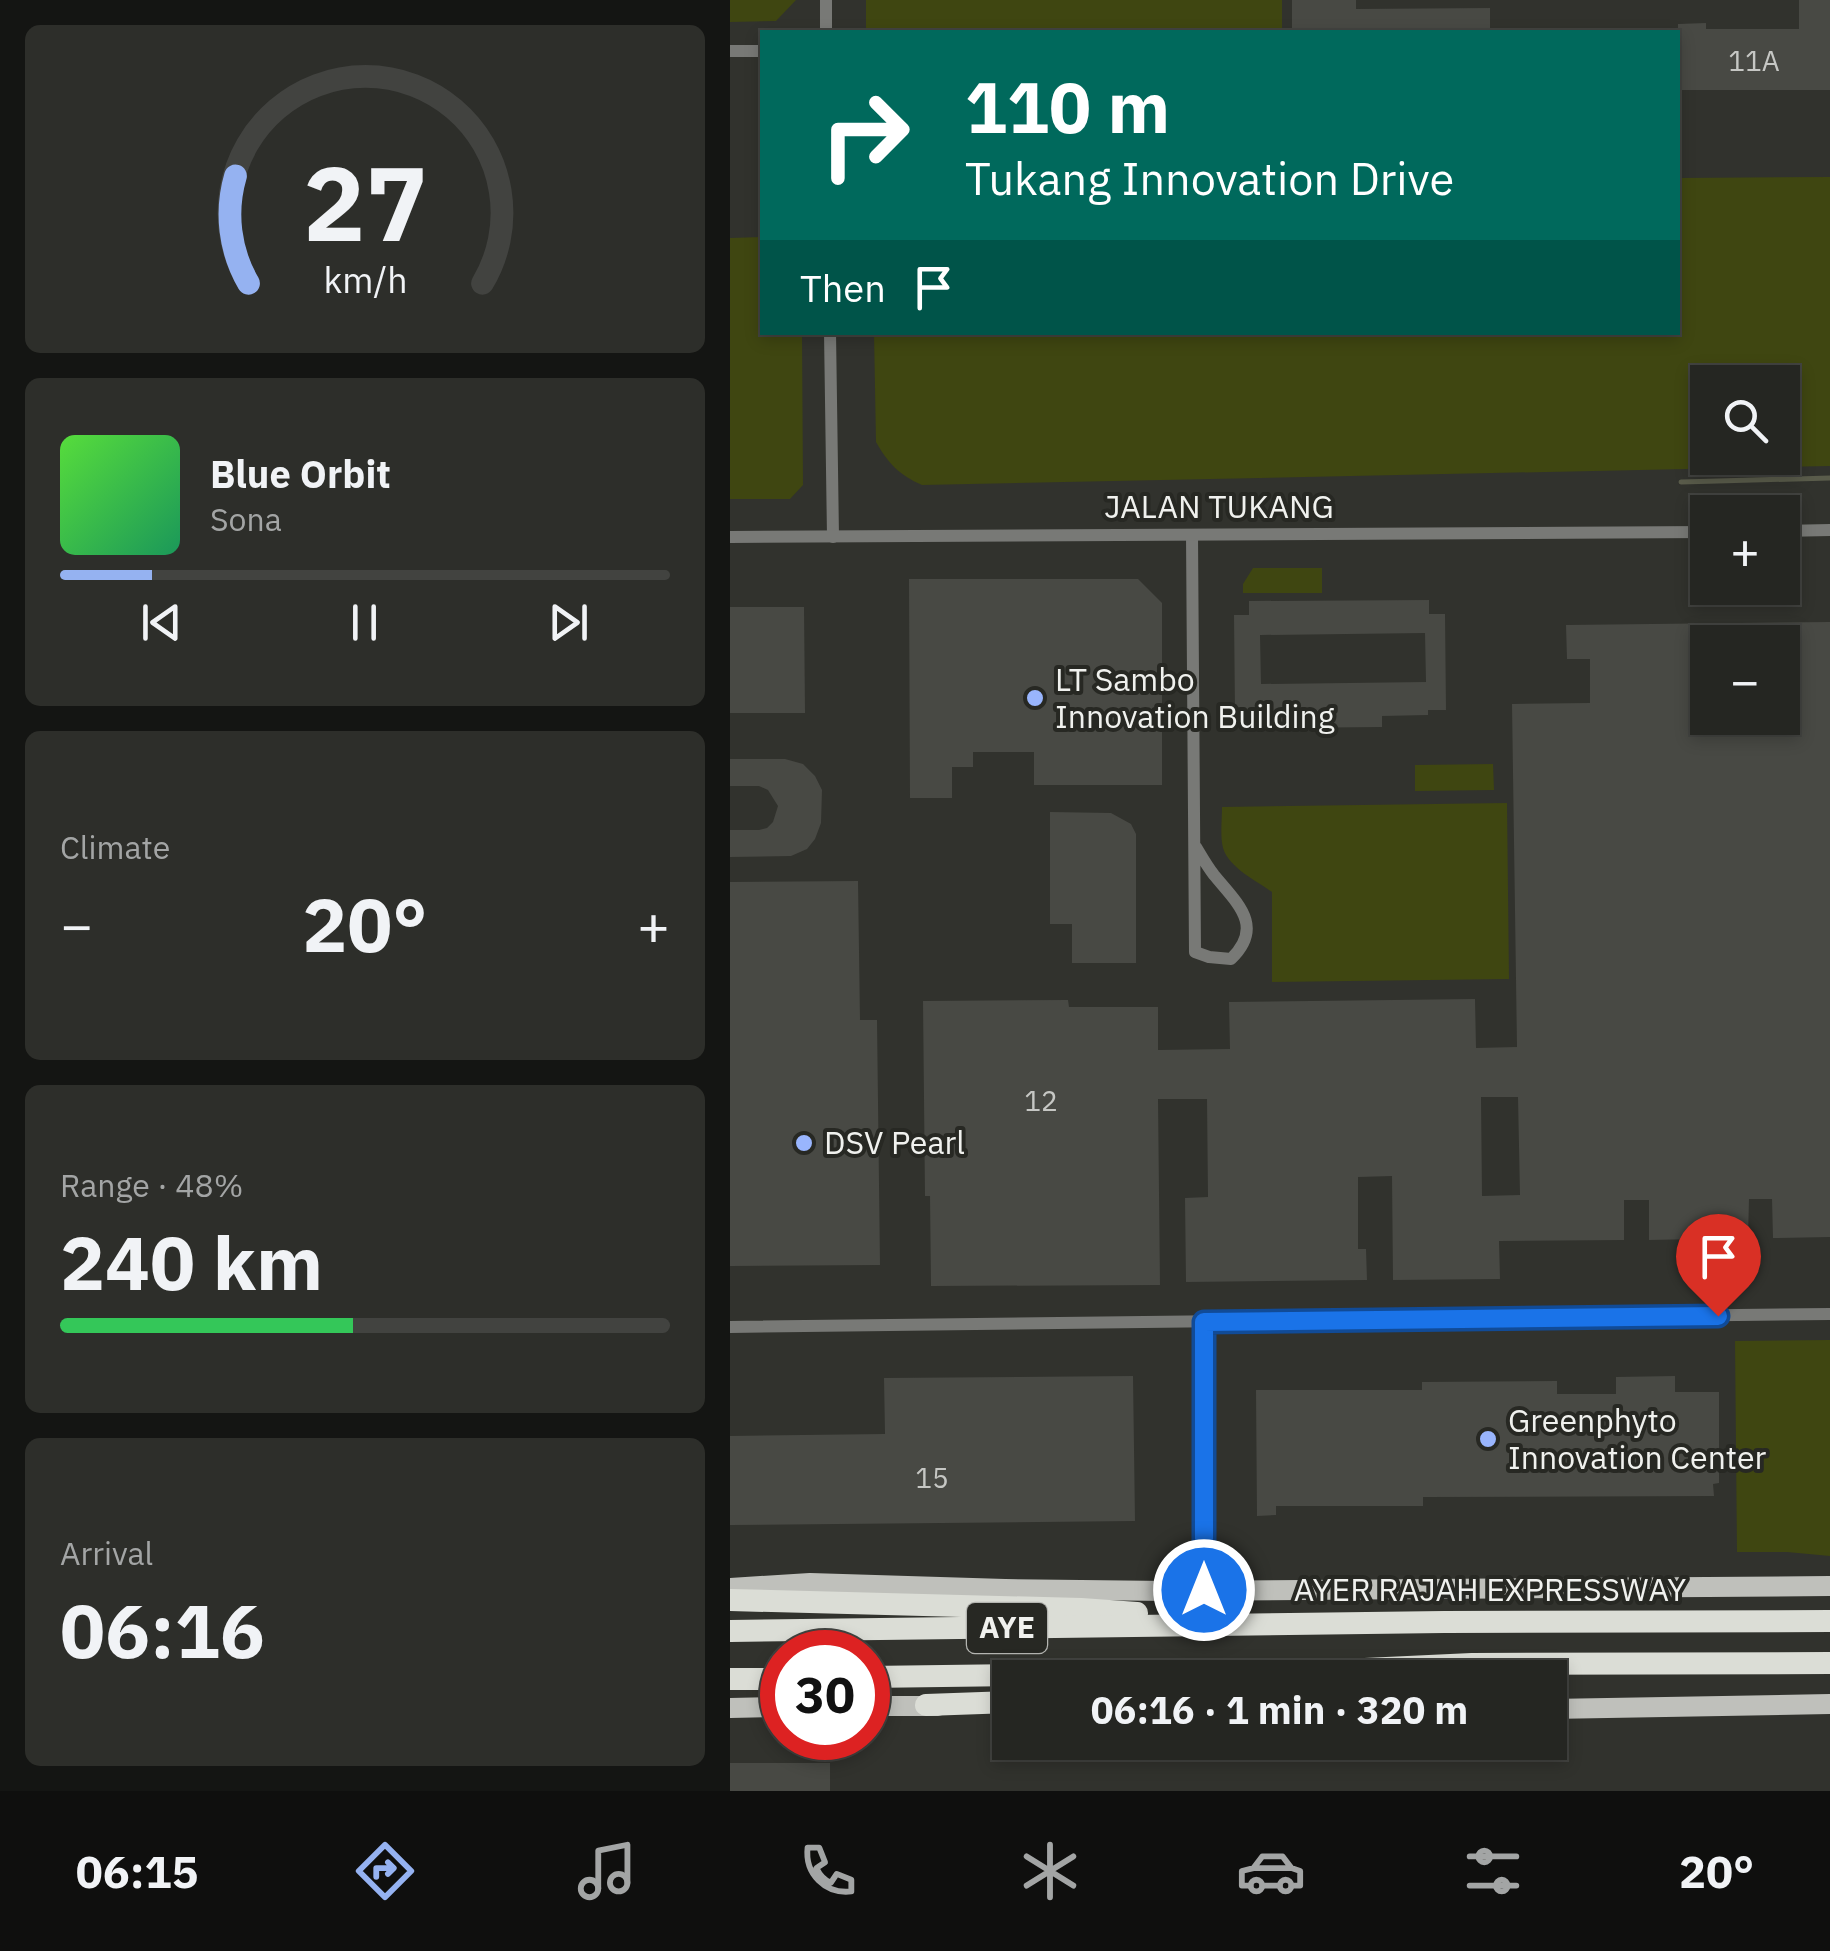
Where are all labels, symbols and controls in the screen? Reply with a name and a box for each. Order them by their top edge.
house number: 11A [1728,42,1780,79]
text: 110 m [965,61,1170,152]
icon: right [800,70,930,200]
text: 27 [303,134,427,270]
text: Tukang Innovation Drive [965,149,1454,207]
text: km/h [323,256,407,303]
icon: arrive [906,260,961,315]
text: Then [800,263,886,312]
map controls [1690,365,1800,735]
button: search [1690,365,1800,475]
text: Blue Orbit [210,449,391,498]
street label: JALAN TUKANG [1104,485,1334,527]
button: + [1690,495,1800,605]
text: Sona [210,498,282,540]
icon: previous [134,595,189,650]
icon: pause [337,595,392,650]
icon: next [541,595,596,650]
button: − [1690,625,1800,735]
place label: LT Sambo Innovation Building [1055,658,1335,737]
marker: LT Sambo Innovation Building [1024,687,1046,709]
text: Climate [60,826,170,868]
text: 20° [302,875,428,973]
text: − [60,889,93,960]
text: + [637,889,670,960]
house number: 12 [1024,1082,1058,1119]
place label: DSV Pearl [824,1121,965,1163]
marker: DSV Pearl [793,1132,815,1154]
text: Range · 48% [60,1164,243,1206]
text: 240 km [60,1213,323,1311]
pin [1676,1214,1761,1317]
icon: arrive [1691,1229,1746,1284]
place label: Greenphyto Innovation Center [1508,1399,1767,1478]
marker: Greenphyto Innovation Center [1477,1428,1499,1450]
house number: 15 [915,1459,949,1496]
text: Arrival [60,1532,153,1574]
position arrow [1152,1538,1256,1642]
street label: AYER RAJAH EXPRESSWAY [1294,1568,1686,1610]
text: 06:16 [60,1581,265,1679]
road number: AYE [967,1603,1047,1653]
speed limit sign: 30 [760,1630,890,1760]
text: 06:16 · 1 min · 320 m [1091,1685,1468,1734]
icon: directions [350,1836,420,1906]
icon: music [572,1836,642,1906]
icon: phone [793,1836,863,1906]
icon: climate [1015,1836,1085,1906]
icon: car [1236,1836,1306,1906]
icon: filters [1458,1836,1528,1906]
text: 06:15 [76,1842,199,1900]
text: 20° [1679,1842,1754,1900]

